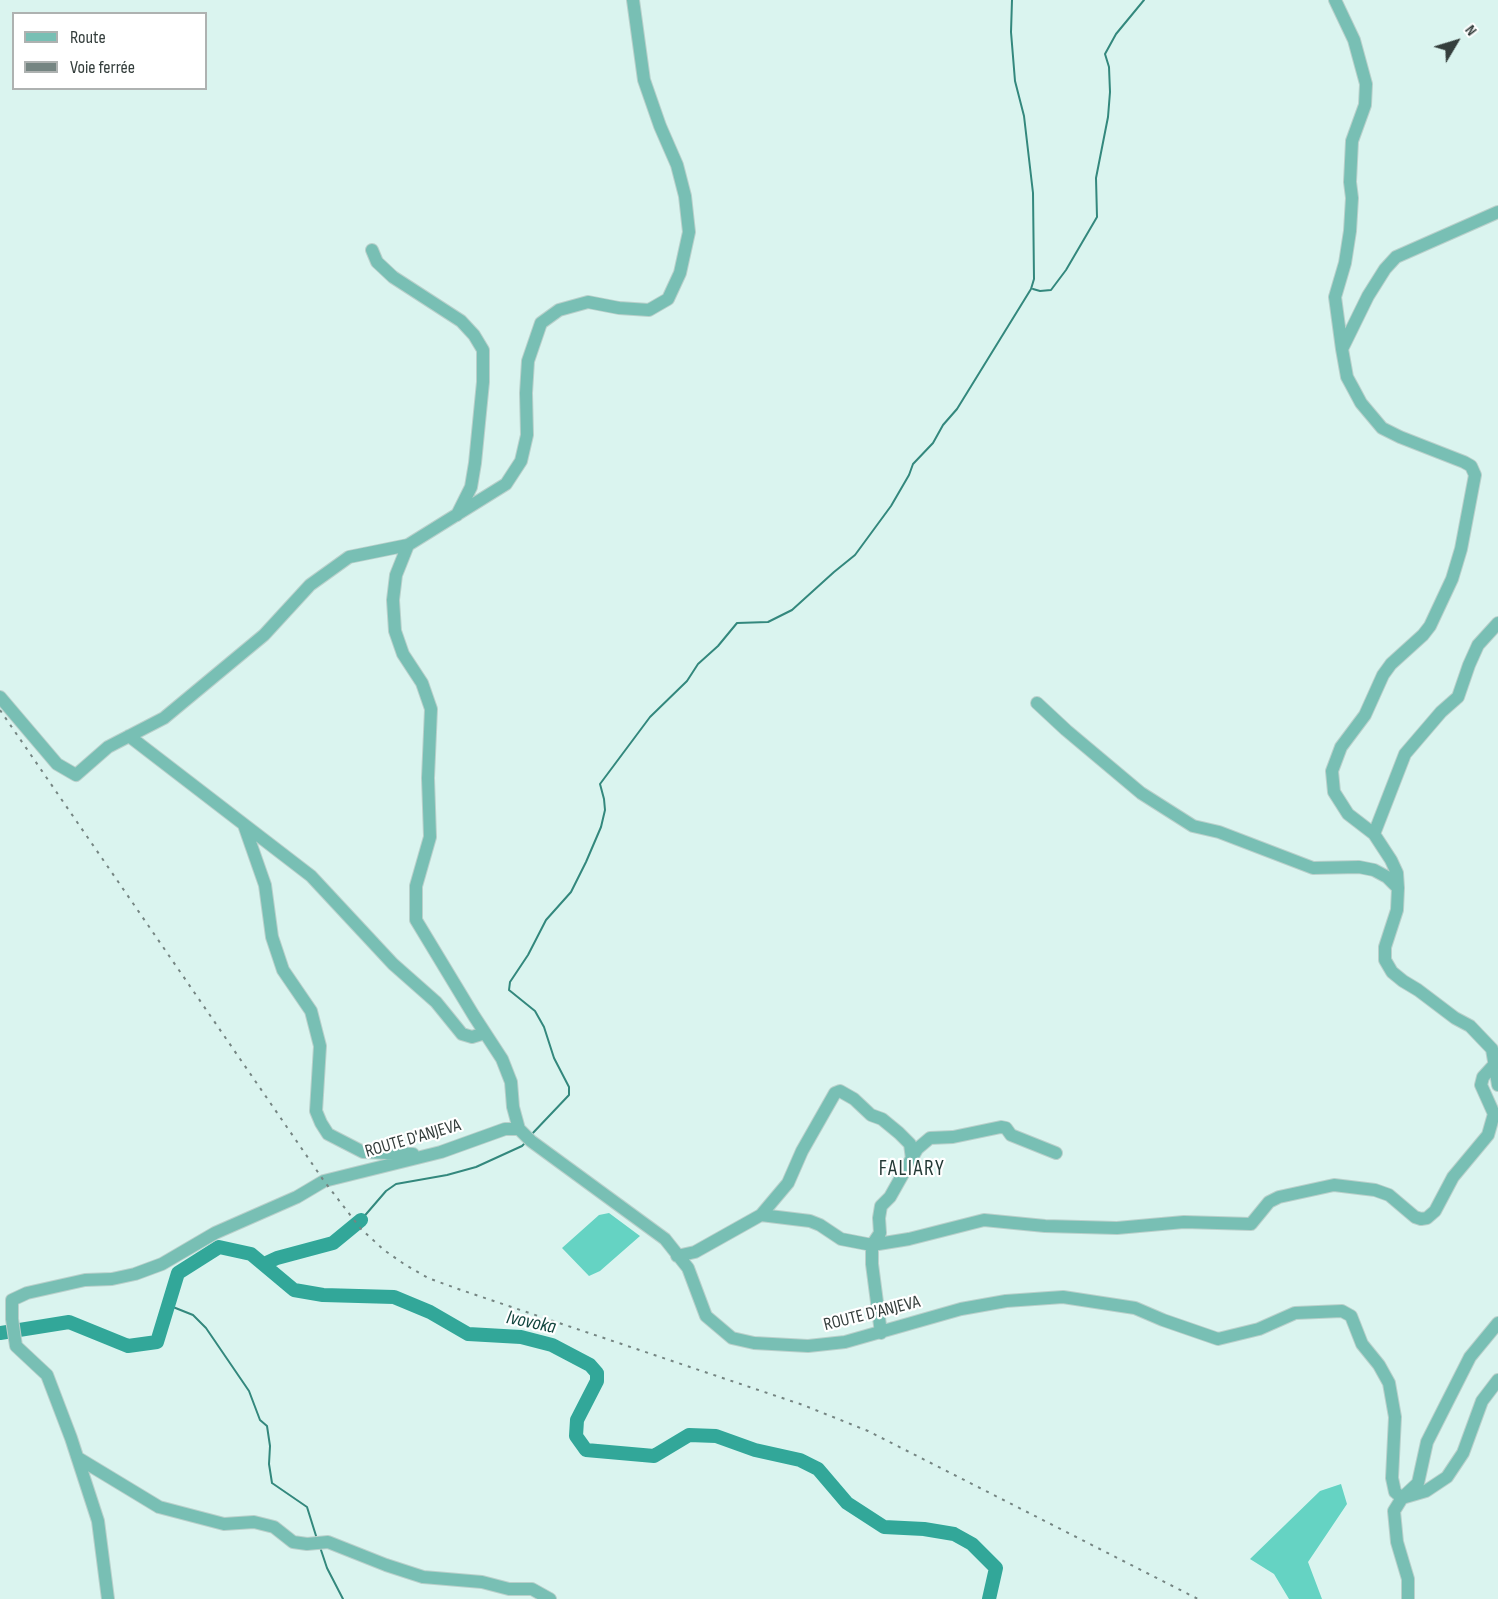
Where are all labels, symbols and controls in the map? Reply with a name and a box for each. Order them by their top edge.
legend [12,12,207,90]
north arrow [1426,12,1486,72]
text: N [1460,21,1481,40]
text: Route [70,27,106,48]
text: Voie ferrée [70,57,135,78]
street label: ROUTE D'ANJEVA [363,1115,463,1163]
district label: FALIARY [879,1157,945,1183]
street label: ROUTE D'ANJEVA [822,1292,922,1336]
water label: Ivovoka [504,1306,558,1340]

